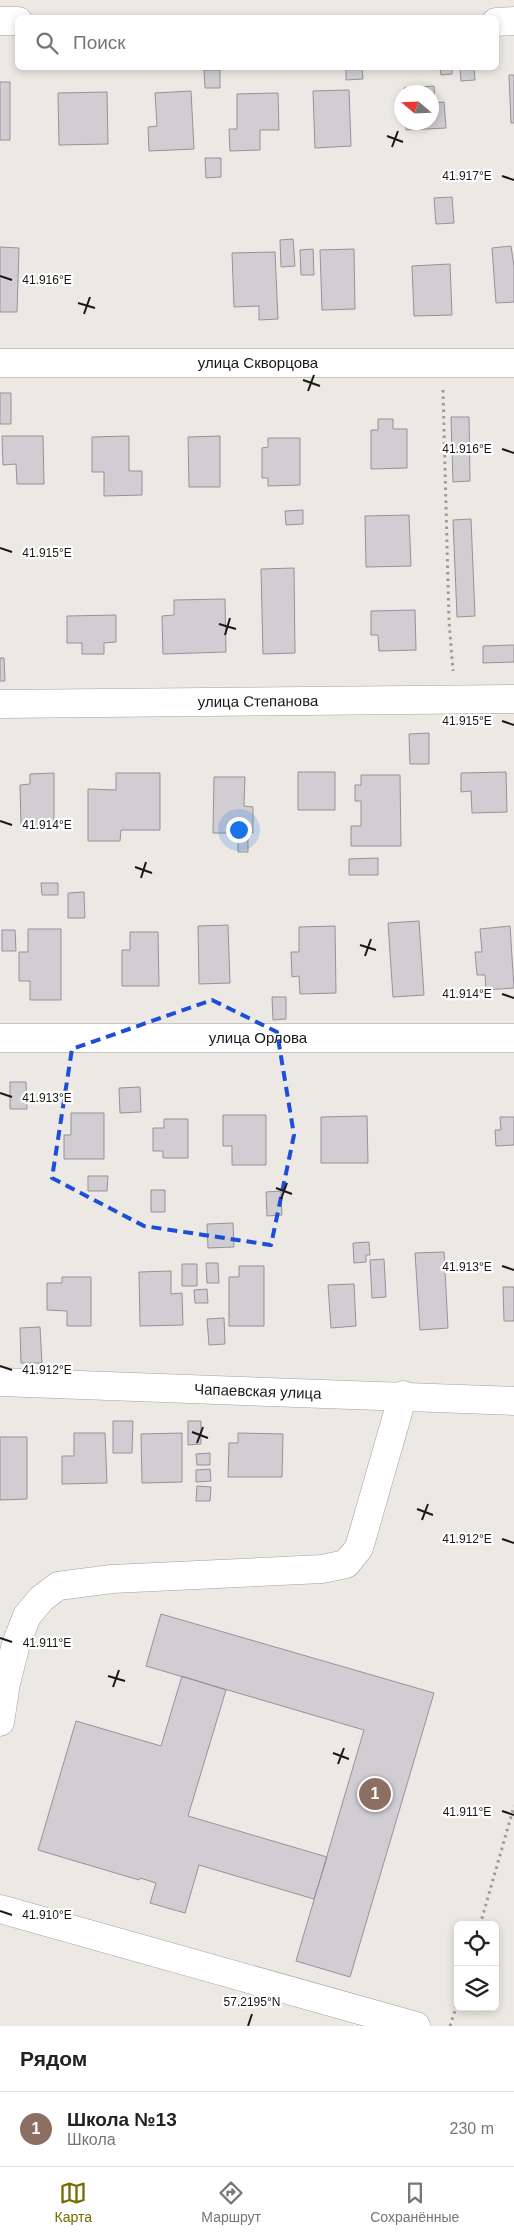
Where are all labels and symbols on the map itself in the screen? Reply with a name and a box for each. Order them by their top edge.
north arrow [394,85,439,130]
text: 41.917°E [442,169,492,183]
text: 41.916°E [22,273,72,287]
street label: улица Скворцова [198,354,319,371]
text: 41.916°E [442,442,492,456]
text: 41.915°E [22,546,72,560]
street label: улица Степанова [198,692,319,710]
text: 41.915°E [442,714,492,728]
your location [226,817,252,843]
text: 41.914°E [22,818,72,832]
text: 41.914°E [442,987,492,1001]
street label: улица Орлова [209,1029,308,1046]
text: 41.913°E [22,1091,72,1105]
text: 41.913°E [442,1260,492,1274]
text: 41.912°E [22,1363,72,1377]
street label: Чапаевская улица [194,1380,322,1402]
text: 41.912°E [442,1532,492,1546]
text: 41.911°E [23,1636,71,1650]
pin: 1 [359,1775,391,1813]
text: 41.911°E [443,1805,491,1819]
text: 41.910°E [22,1908,72,1922]
text: 57.2195°N [224,1995,280,2009]

